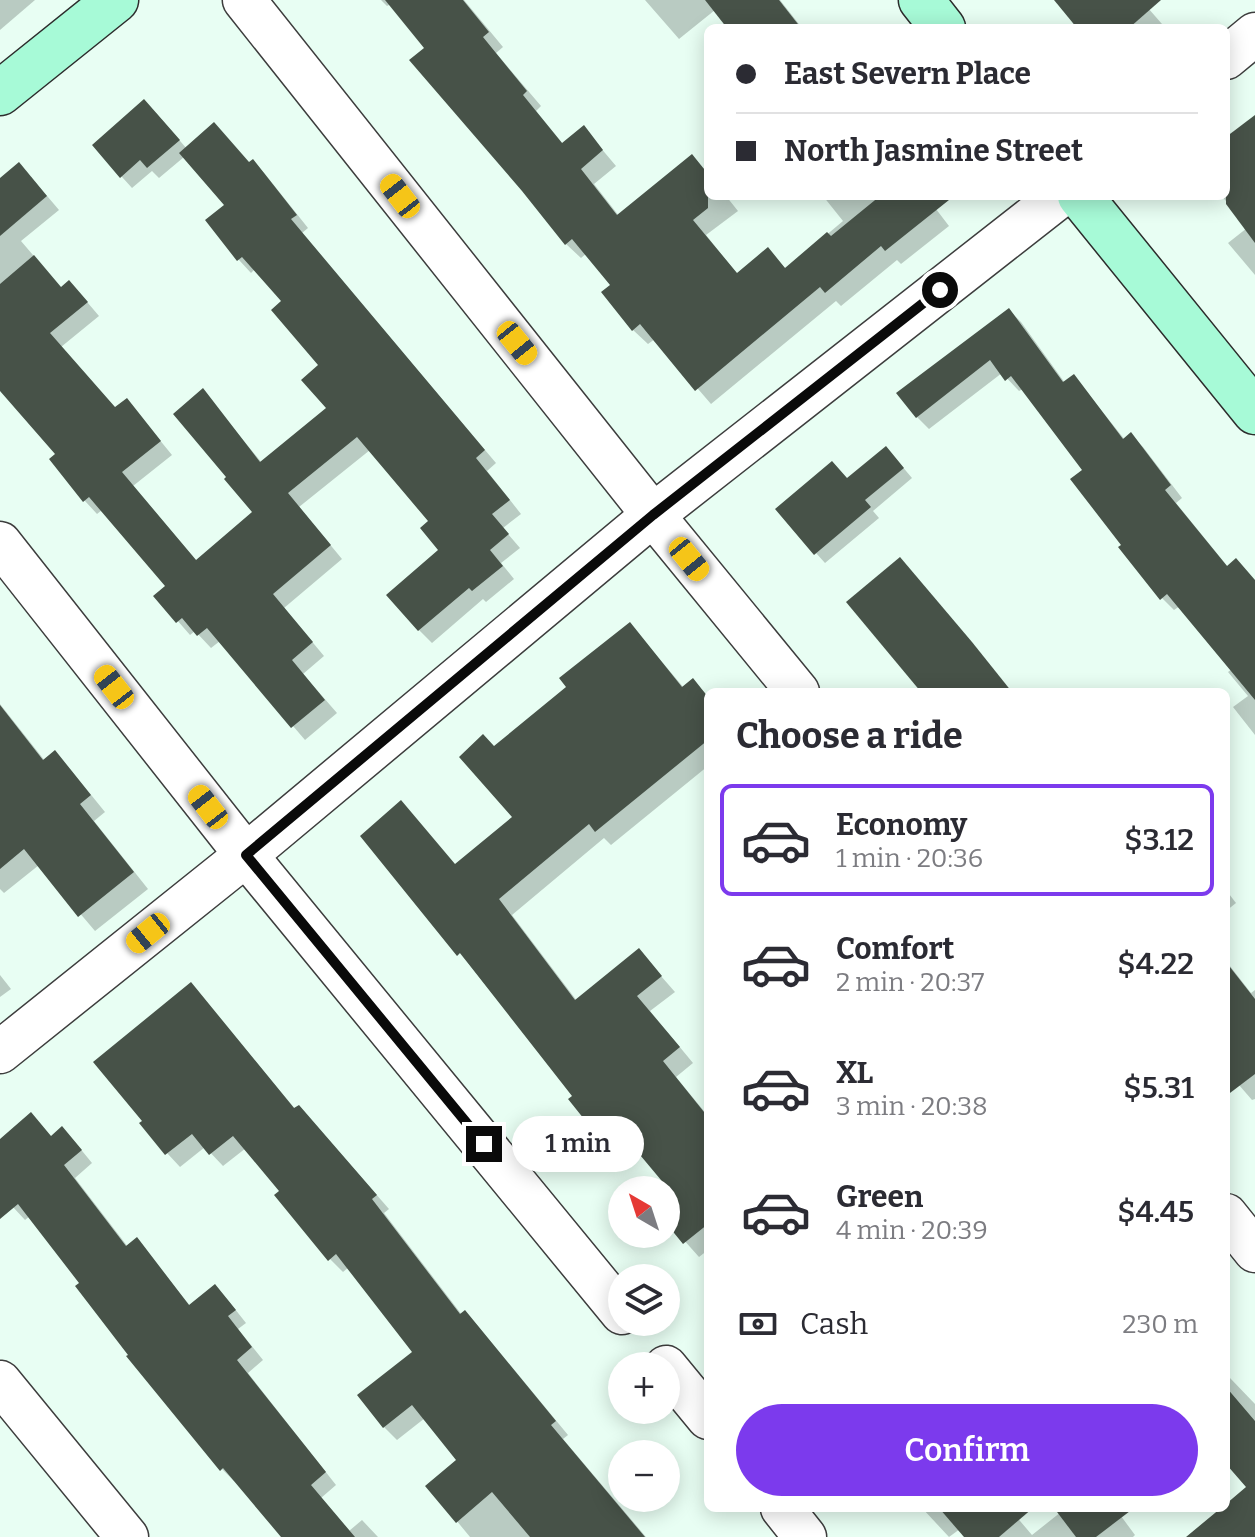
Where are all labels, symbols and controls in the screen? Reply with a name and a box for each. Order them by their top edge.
text: East Severn Place [784,56,1031,92]
text: North Jasmine Street [784,133,1083,169]
car [376,170,424,222]
route start [922,272,958,308]
car [493,317,541,369]
car [665,533,713,585]
car [90,661,138,713]
text: Choose a ride [736,714,963,758]
car [184,781,232,833]
icon: car [740,804,812,876]
text: Economy [836,807,967,843]
text: $3.12 [1124,822,1194,858]
text: 1 min · 20:36 [836,843,983,874]
car [122,909,174,957]
icon: car [740,928,812,1000]
text: Comfort [836,931,954,967]
text: $4.22 [1117,946,1194,982]
text: 2 min · 20:37 [836,967,984,998]
icon: car [740,1052,812,1124]
text: XL [836,1055,873,1091]
text: $5.31 [1123,1070,1194,1106]
text: 3 min · 20:38 [836,1091,988,1122]
callout: 1 min [512,1116,644,1172]
route end [466,1126,502,1162]
text: 1 min [545,1128,611,1159]
north arrow [608,1176,680,1248]
map controls [608,1176,680,1512]
icon: car [740,1176,812,1248]
text: Green [836,1179,923,1215]
text: $4.45 [1117,1194,1194,1230]
text: 4 min · 20:39 [836,1215,988,1246]
button: layers [608,1264,680,1336]
icon: cash [736,1302,780,1346]
text: Cash [800,1306,868,1342]
text: 230 m [1122,1309,1198,1340]
button: + [608,1352,680,1424]
button: Confirm [736,1404,1198,1496]
button: − [608,1440,680,1512]

